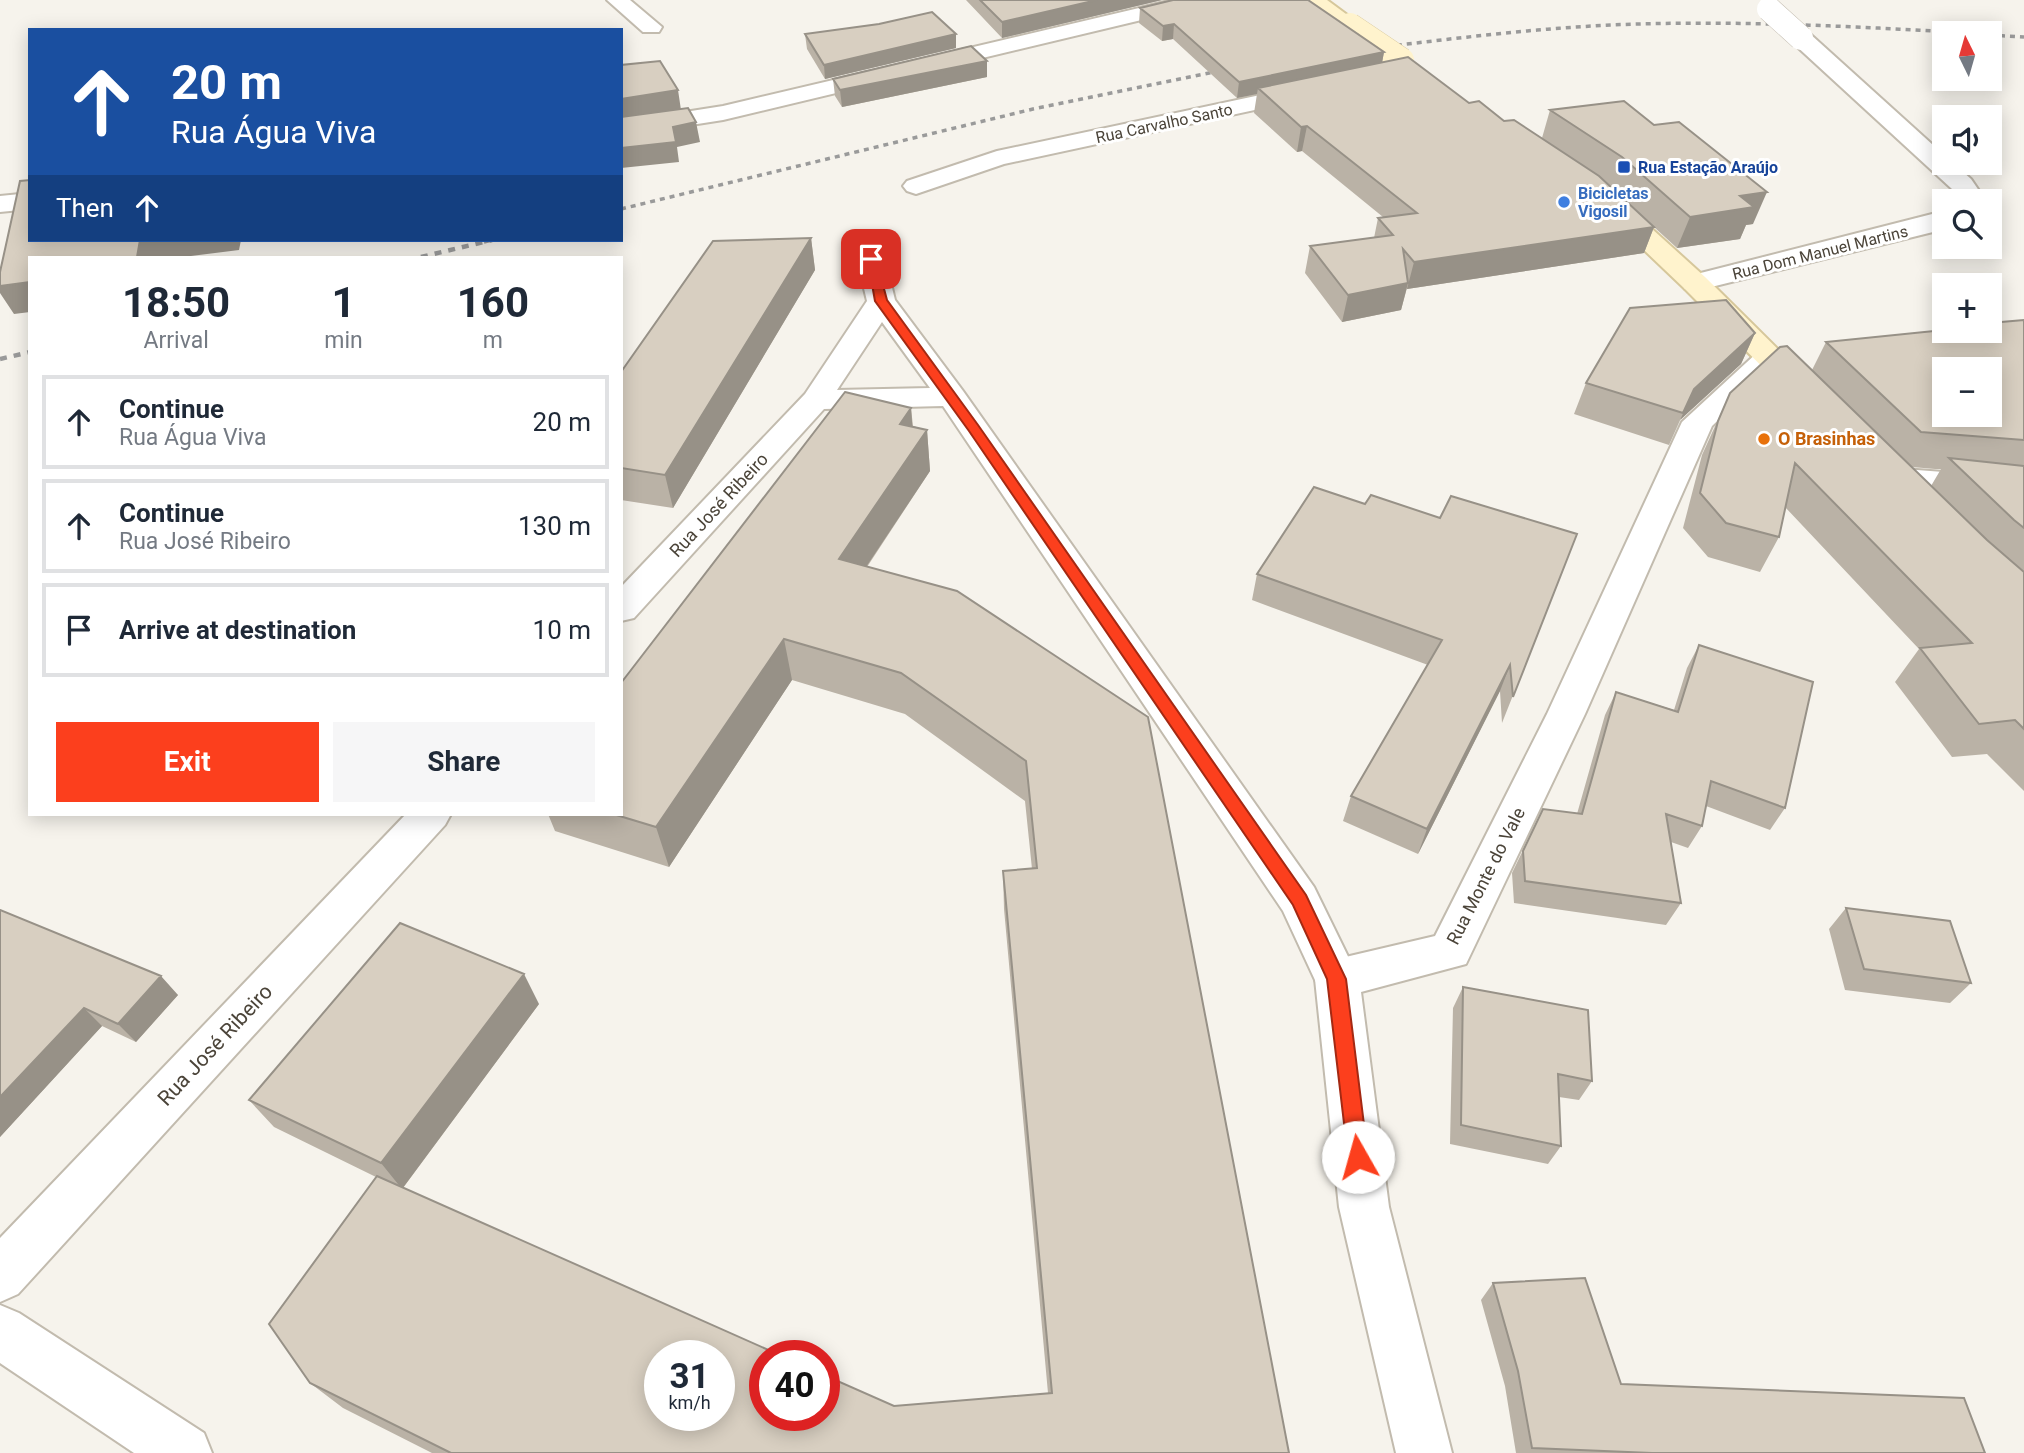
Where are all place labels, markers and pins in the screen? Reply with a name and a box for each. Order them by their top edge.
place label: Rua Estação Araújo [1638,158,1778,177]
marker: Rua Estação Araújo [1616,159,1632,175]
place label: Bicicletas Vigosil [1578,184,1648,221]
marker: Bicicletas Vigosil [1556,194,1572,210]
pin [841,229,901,289]
place label: O Brasinhas [1778,428,1875,449]
marker: O Brasinhas [1756,431,1772,447]

